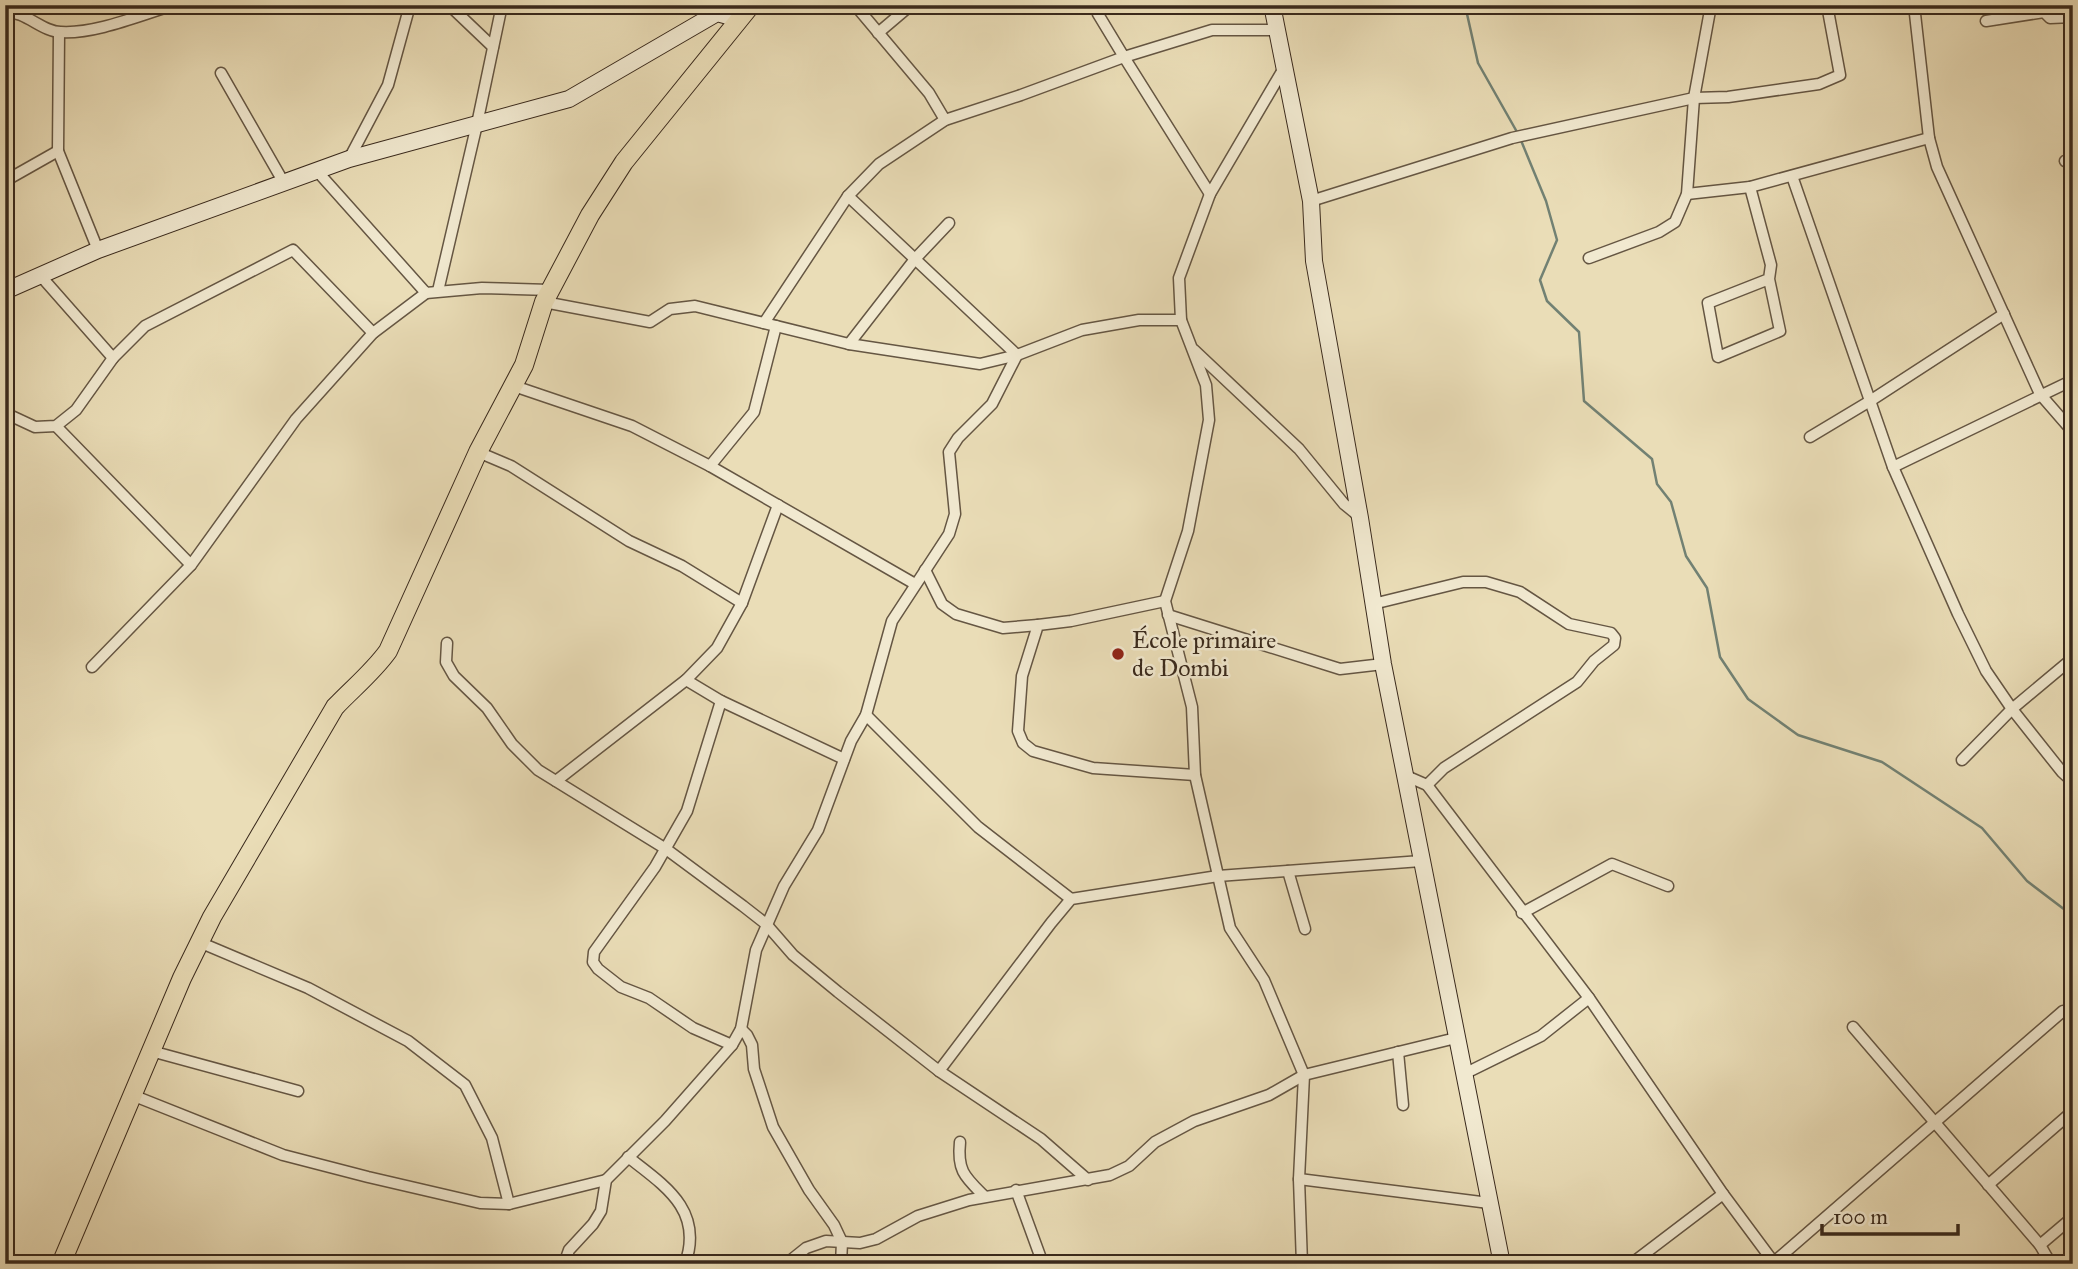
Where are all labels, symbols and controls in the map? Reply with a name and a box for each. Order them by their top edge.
place label: École primaire de Dombi [1132,625,1276,683]
marker: École primaire de Dombi [1110,646,1126,662]
scale bar [1822,1192,1959,1236]
text: 100 m [1833,1204,1888,1230]

